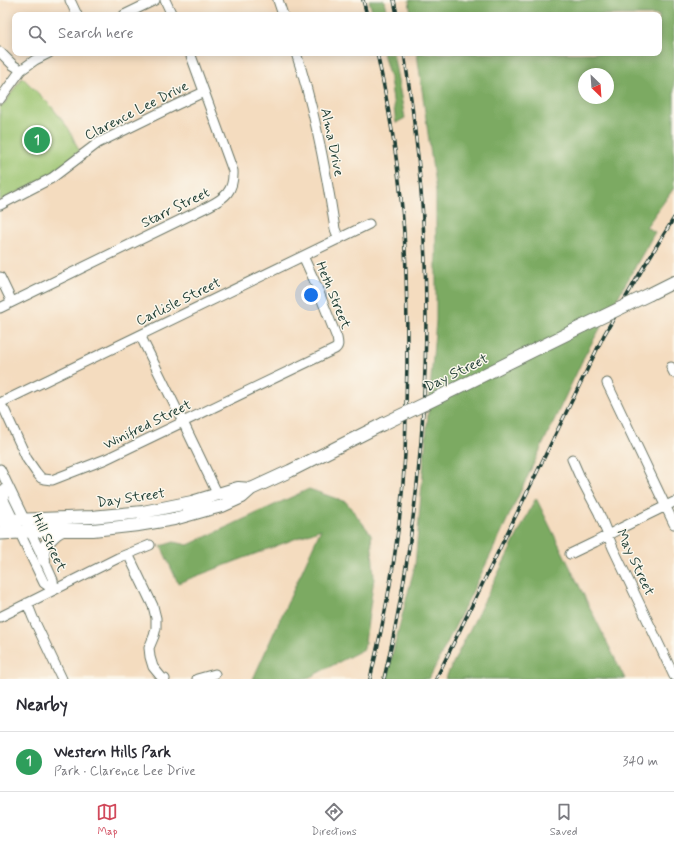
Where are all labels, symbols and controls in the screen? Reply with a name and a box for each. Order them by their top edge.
search box [12,12,662,56]
icon: search [26,23,48,45]
text: Search here [58,24,134,44]
north arrow [578,68,614,104]
street label: Clarence Lee Drive [82,77,191,145]
street label: Alma Drive [316,106,348,178]
pin: 1 [24,125,50,155]
street label: Starr Street [138,184,213,232]
street label: Heth Street [311,259,355,333]
street label: Carlisle Street [133,273,224,330]
your location [301,285,321,305]
street label: Day Street [422,350,492,396]
street label: Winifred Street [101,396,195,454]
street label: Day Street [96,484,167,512]
street label: Hill Street [28,510,71,575]
street label: May Street [612,526,658,599]
text: Nearby [16,694,68,716]
text: Western Hills Park [54,743,171,763]
text: 1 [26,753,32,770]
text: 340 m [623,753,658,770]
text: Park · Clarence Lee Drive [54,763,196,780]
tab: Map [96,801,118,839]
tab: Directions [311,801,357,839]
tab: Saved [550,801,577,839]

